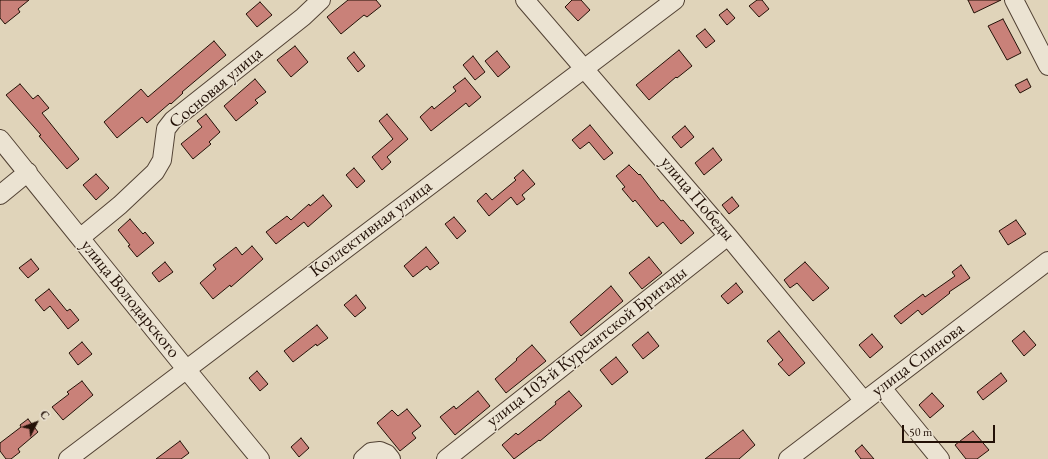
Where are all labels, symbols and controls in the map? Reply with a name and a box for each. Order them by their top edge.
street label: Сосновая улица [165,43,267,133]
street label: улица Победы [655,152,739,246]
street label: Коллективная улица [306,176,436,282]
street label: улица Володарского [76,235,184,363]
street label: улица 103-й Курсантской Бригады [482,262,692,432]
street label: улица Спинова [868,318,968,402]
north arrow [16,403,56,443]
text: С [37,407,53,423]
scale bar [904,417,997,443]
text: 50 m [909,424,932,440]

